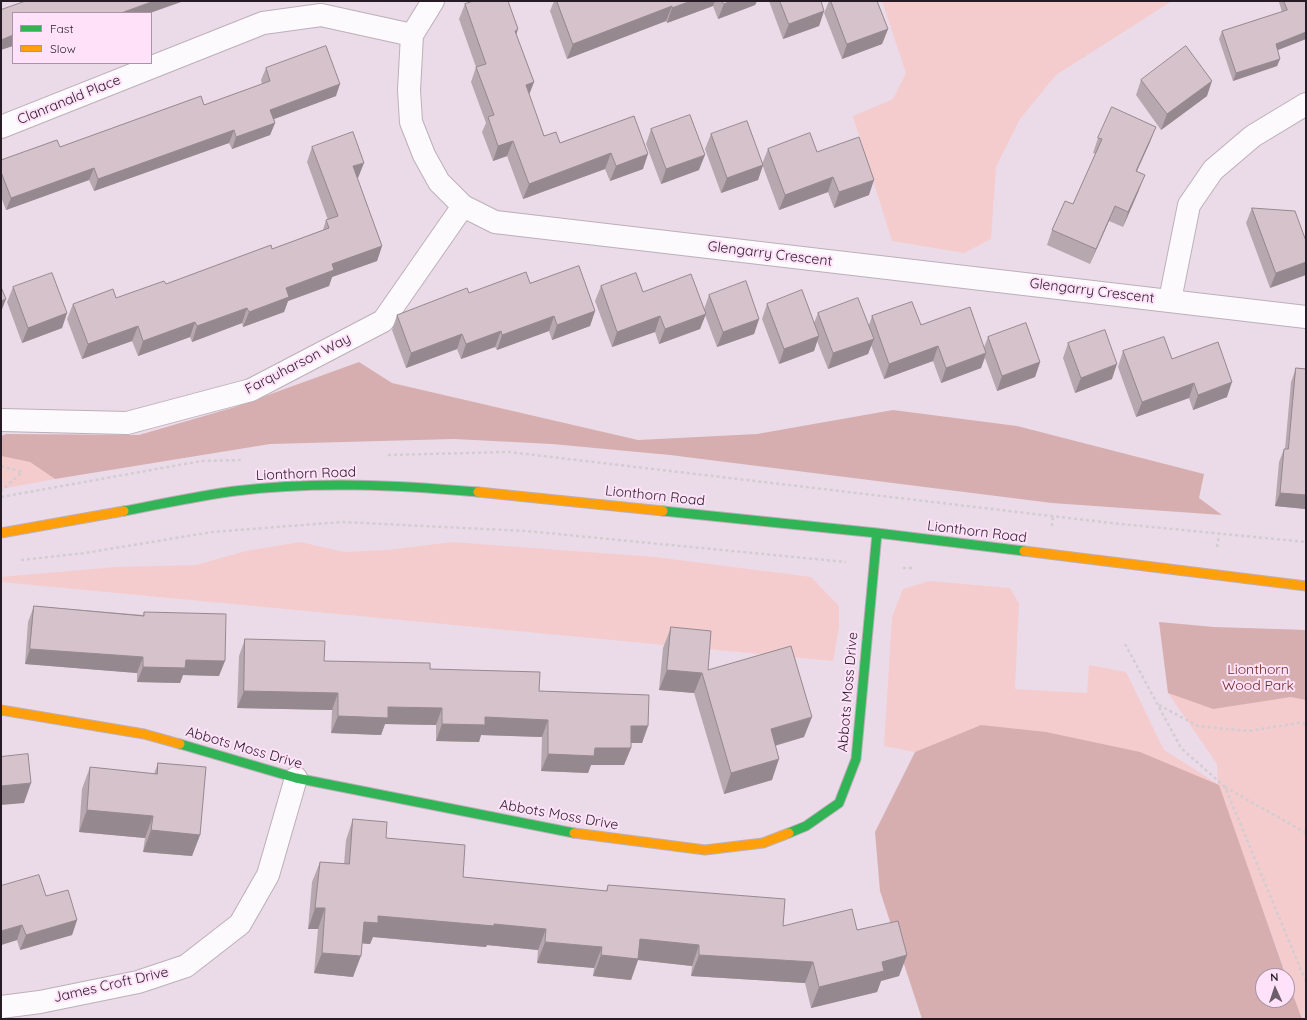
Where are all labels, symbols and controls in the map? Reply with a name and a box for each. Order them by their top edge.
legend [12,12,152,64]
text: Fast [50,21,74,36]
text: Slow [50,41,76,56]
street label: Clanranald Place [15,72,123,128]
street label: Glengarry Crescent [707,238,833,270]
street label: Glengarry Crescent [1029,275,1155,307]
street label: Farquharson Way [242,330,354,398]
street label: Lionthorn Road [256,464,356,484]
street label: Lionthorn Road [604,482,706,510]
street label: Lionthorn Road [926,518,1028,546]
street label: Abbots Moss Drive [834,631,862,753]
park label: Lionthorn Wood Park [1222,662,1294,694]
street label: Abbots Moss Drive [184,723,304,773]
street label: Abbots Moss Drive [498,796,620,834]
street label: James Croft Drive [52,964,170,1006]
north arrow [1255,968,1295,1008]
text: N [1270,970,1279,984]

